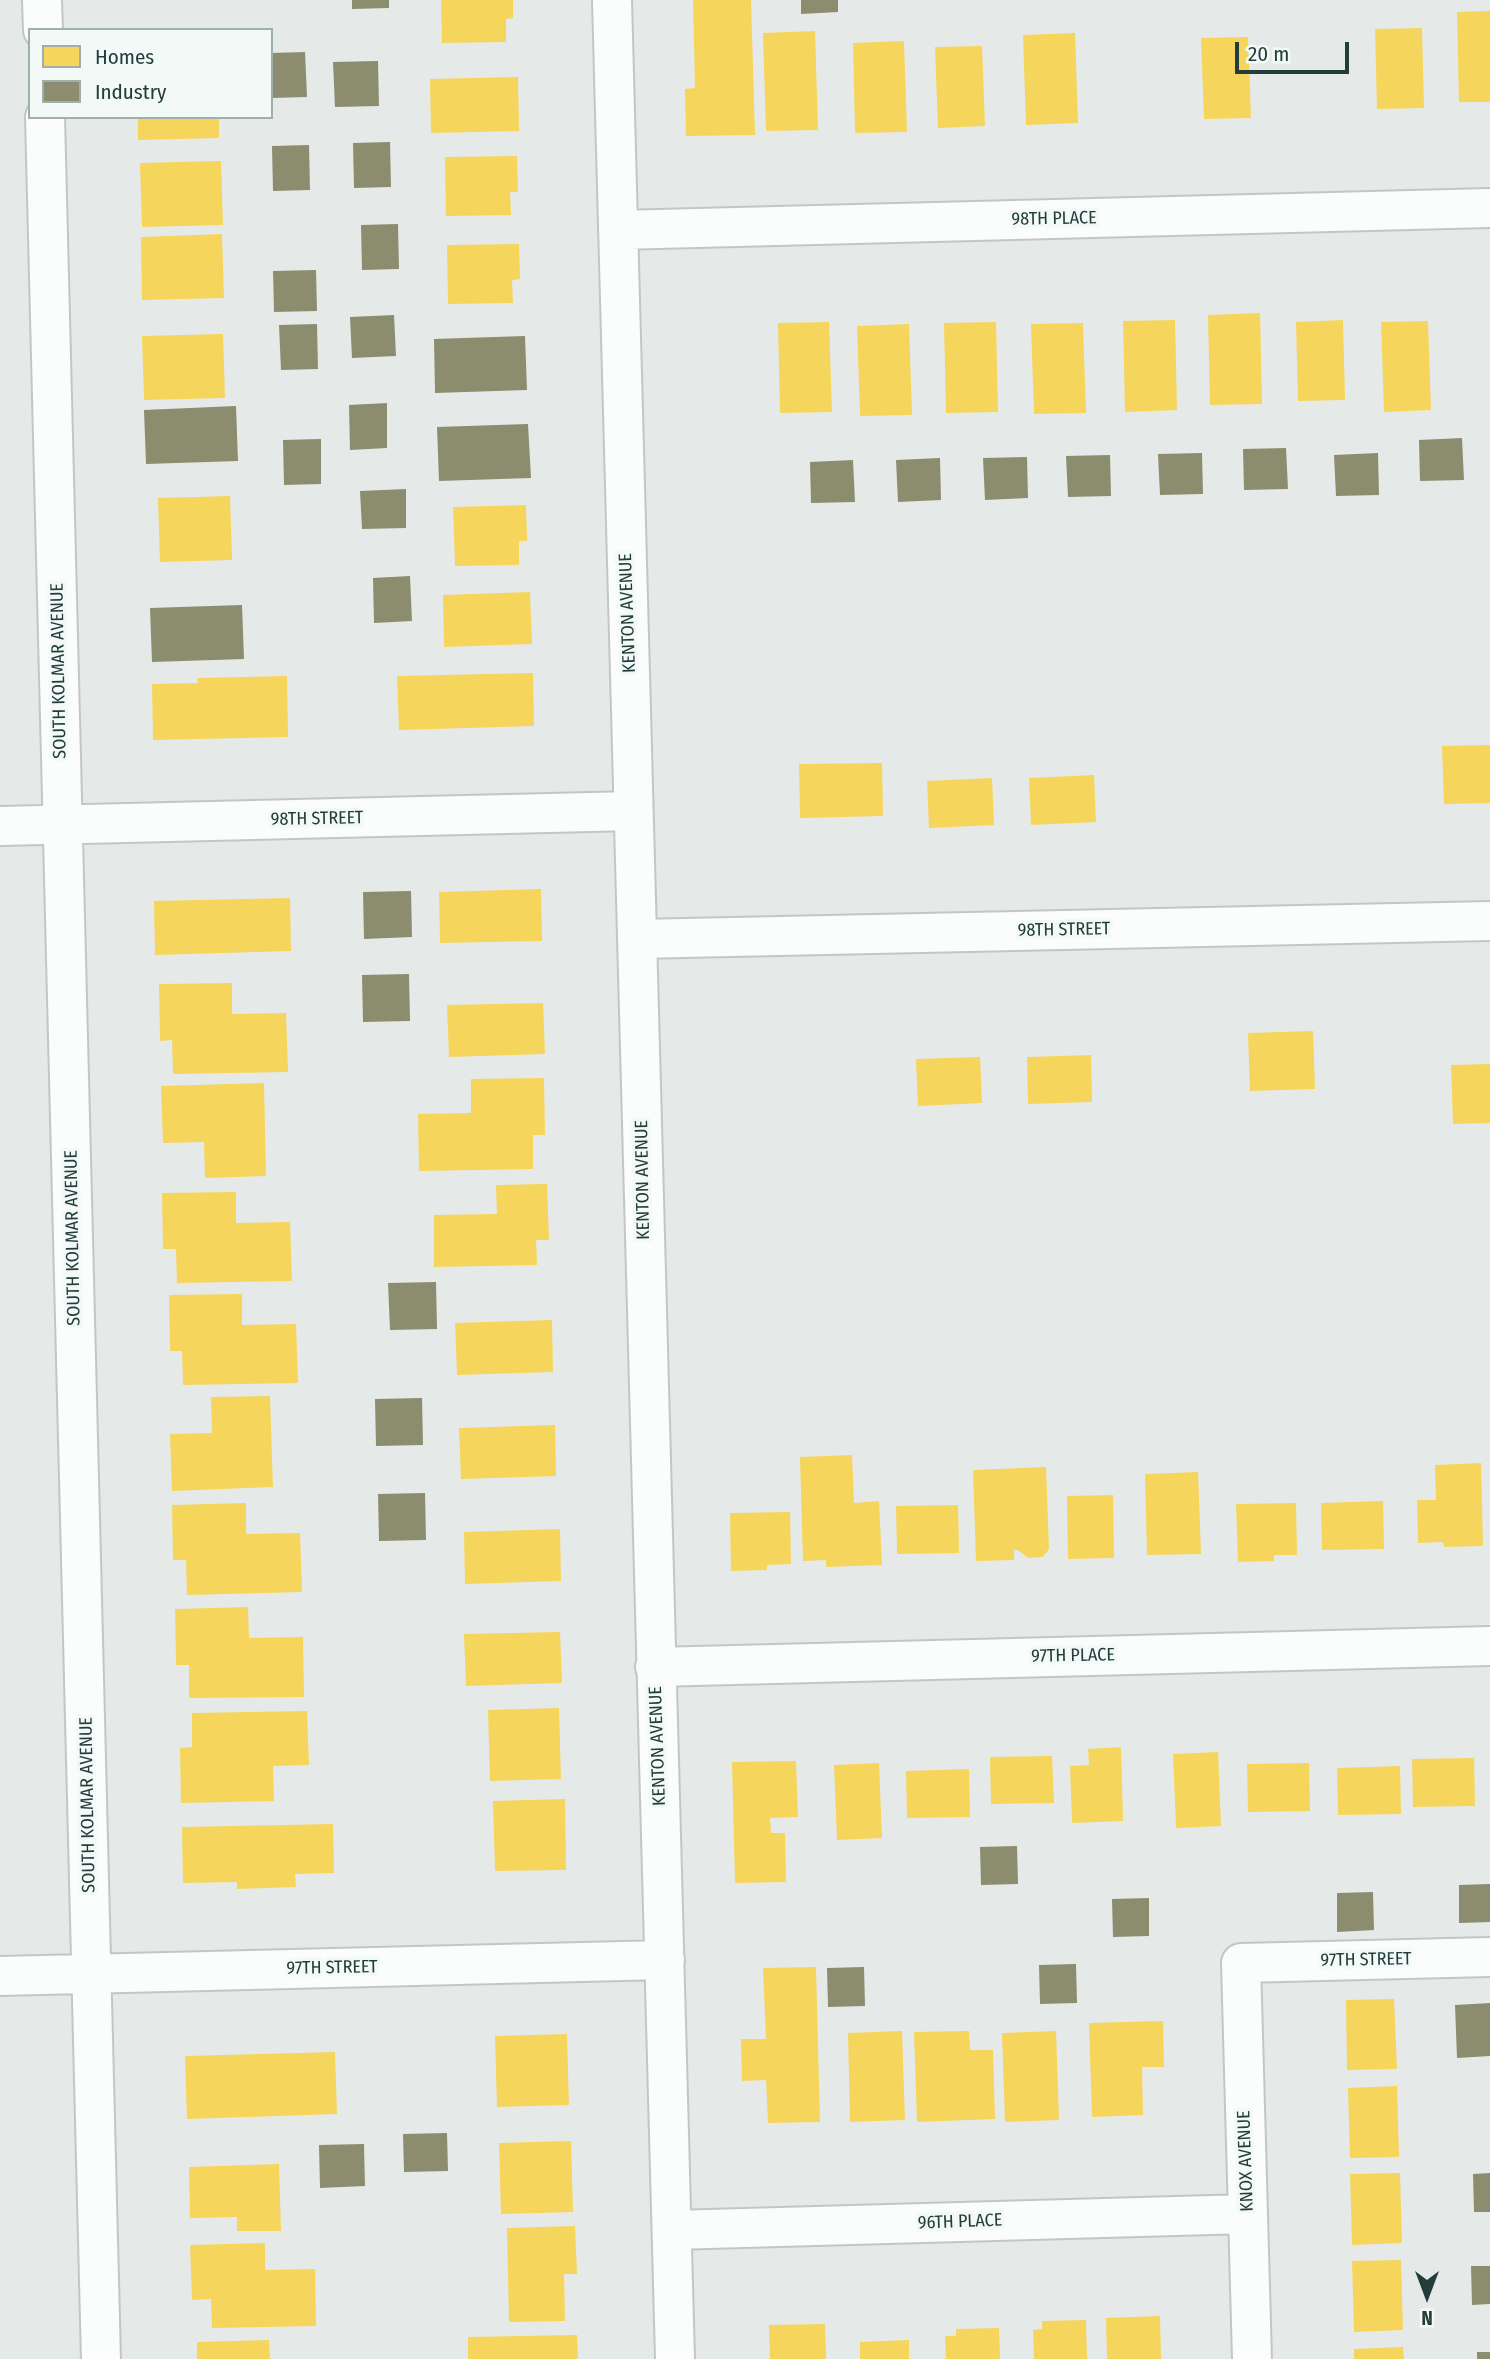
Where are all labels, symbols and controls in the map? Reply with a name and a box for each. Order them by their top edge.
legend [28,28,273,119]
scale bar [1238,28,1352,72]
text: 20 m [1248,41,1289,67]
text: Homes [95,44,154,70]
text: Industry [95,79,166,105]
street label: 98TH PLACE [1011,207,1097,231]
street label: KENTON AVENUE [615,553,641,673]
street label: SOUTH KOLMAR AVENUE [47,583,71,759]
street label: 98TH STREET [270,807,364,831]
street label: 98TH STREET [1017,918,1111,942]
street label: KENTON AVENUE [631,1120,655,1240]
street label: SOUTH KOLMAR AVENUE [61,1150,85,1326]
street label: 97TH PLACE [1031,1644,1115,1668]
street label: KENTON AVENUE [645,1686,671,1806]
street label: SOUTH KOLMAR AVENUE [76,1717,100,1893]
street label: 97TH STREET [1320,1948,1412,1972]
street label: 97TH STREET [286,1956,378,1980]
street label: KNOX AVENUE [1233,2110,1259,2212]
street label: 96TH PLACE [917,2210,1003,2234]
north arrow [1392,2261,1462,2331]
text: N [1421,2306,1433,2329]

